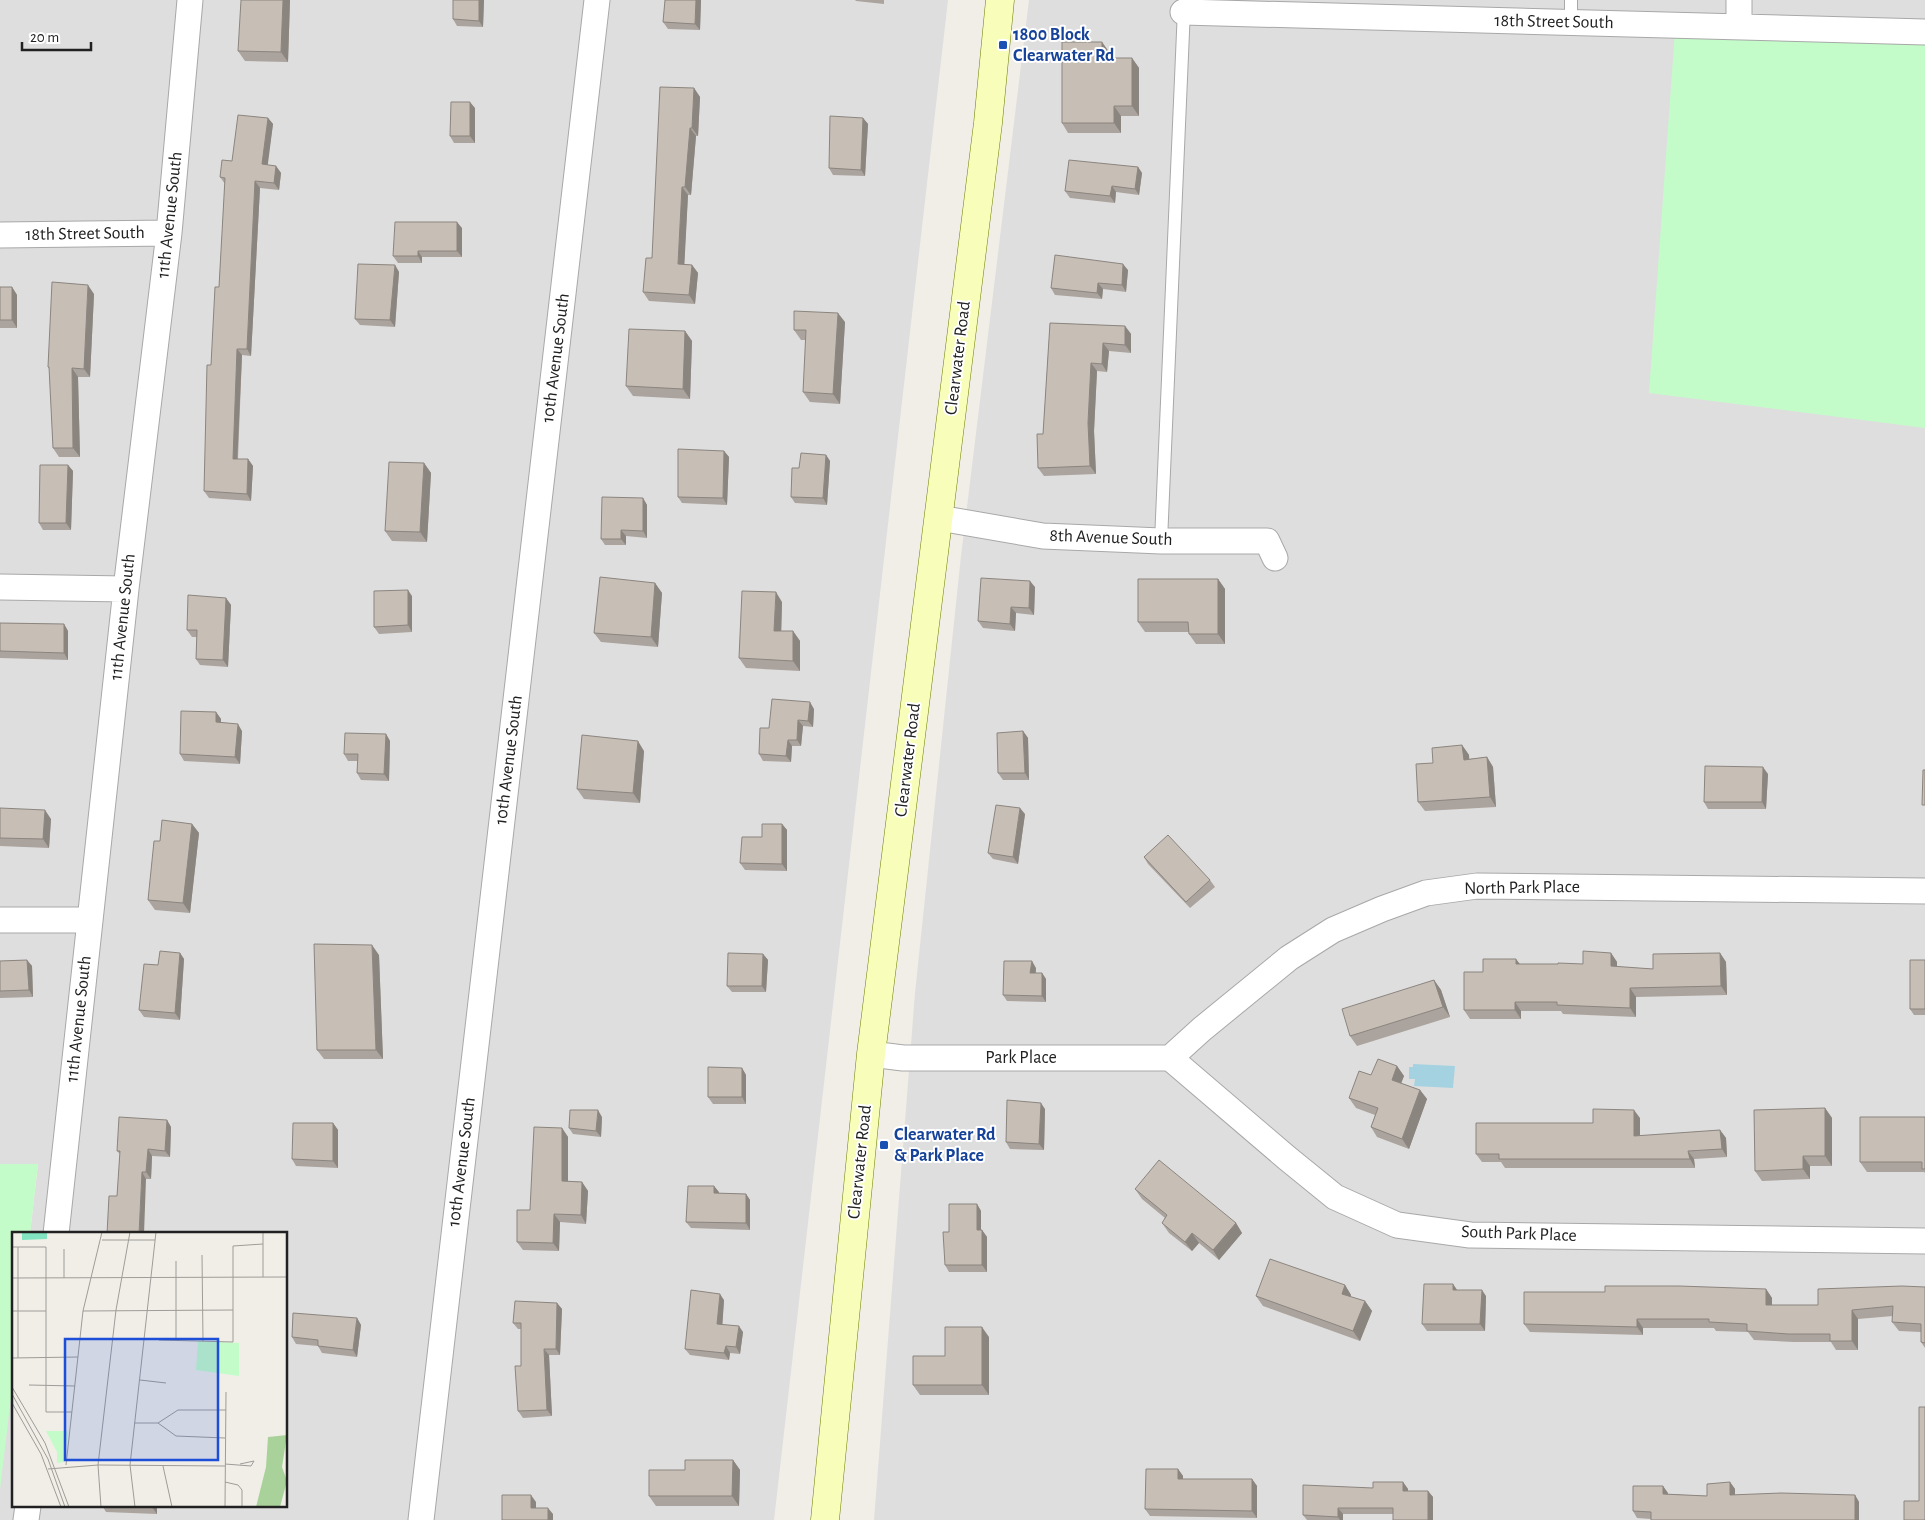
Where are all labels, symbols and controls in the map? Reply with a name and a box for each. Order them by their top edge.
street label: 18th Street South [1494,12,1614,32]
scale bar [22,20,91,52]
place label: 1800 Block Clearwater Rd [1013,26,1115,65]
text: 20 m [30,30,59,45]
marker: 1800 Block Clearwater Rd [997,39,1009,51]
street label: 11th Avenue South [154,151,186,279]
street label: 18th Street South [25,224,145,244]
street label: 10th Avenue South [539,292,573,424]
street label: Clearwater Road [942,300,974,416]
street label: 8th Avenue South [1049,527,1173,549]
street label: 11th Avenue South [107,553,139,681]
street label: 10th Avenue South [492,694,526,826]
street label: Clearwater Road [892,702,924,818]
street label: North Park Place [1464,878,1580,898]
street label: 11th Avenue South [63,955,95,1083]
street label: Park Place [985,1049,1057,1067]
street label: 10th Avenue South [445,1096,479,1228]
street label: Clearwater Road [845,1104,875,1220]
place label: Clearwater Rd & Park Place [894,1126,996,1165]
marker: Clearwater Rd & Park Place [878,1139,890,1151]
street label: South Park Place [1461,1223,1577,1245]
inset map [12,1232,288,1508]

